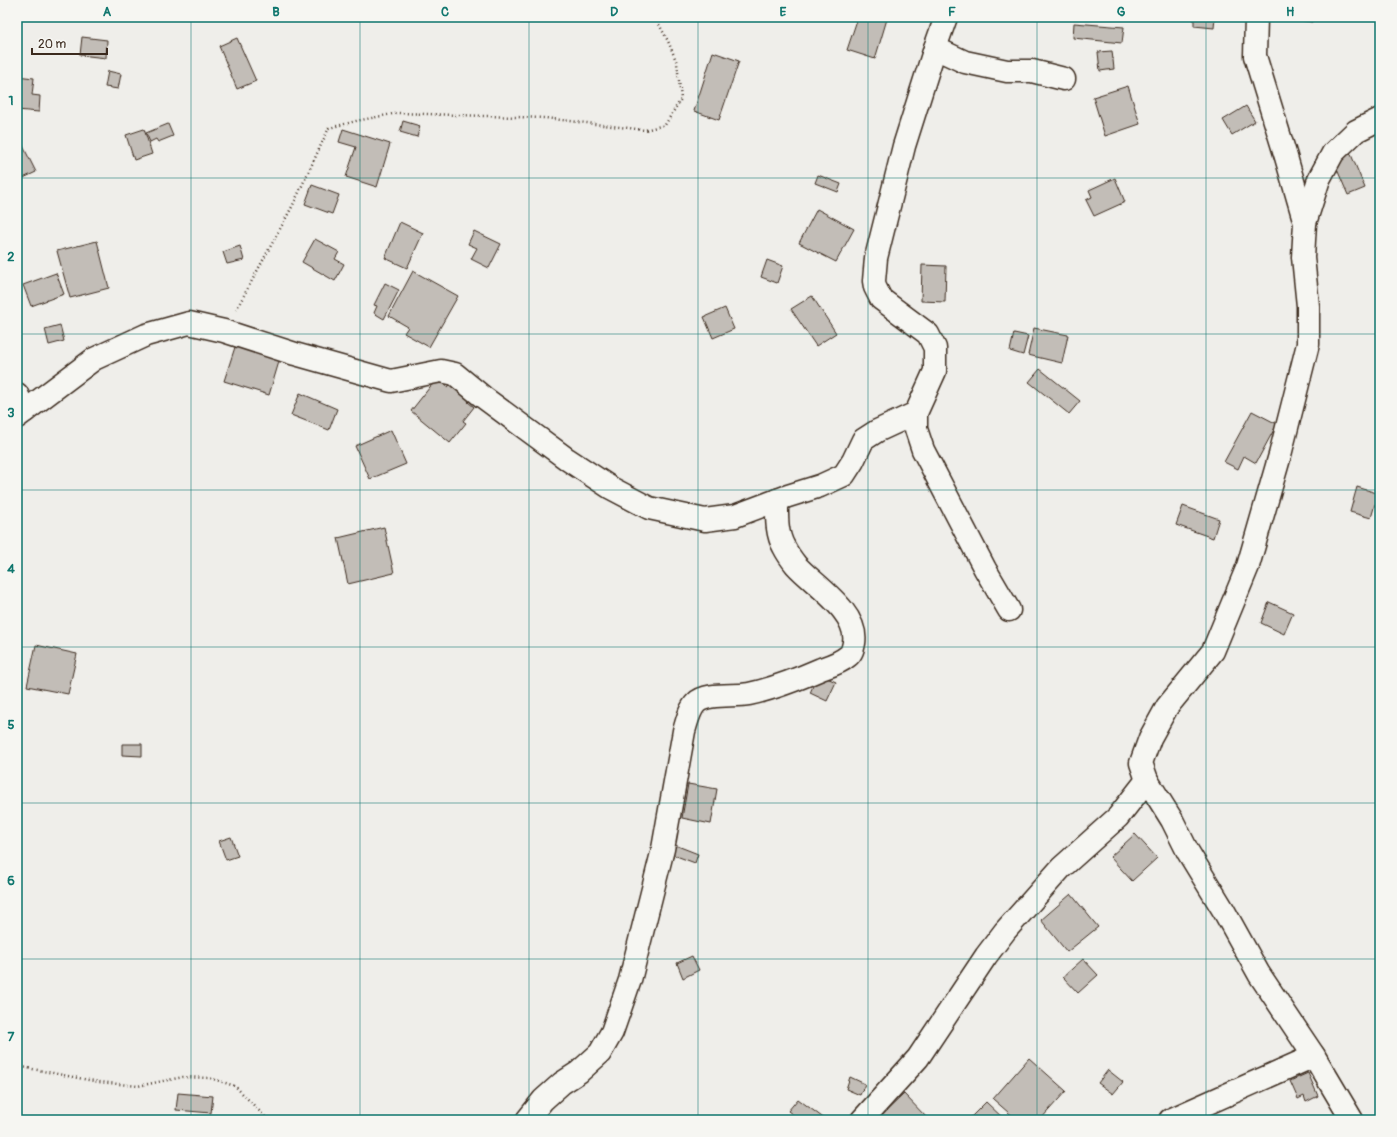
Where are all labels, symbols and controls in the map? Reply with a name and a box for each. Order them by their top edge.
text: A [103,4,112,20]
text: B [272,4,280,20]
text: C [441,4,449,20]
text: D [610,4,618,20]
text: E [780,4,787,20]
text: F [948,4,956,20]
text: G [1117,4,1126,20]
text: H [1286,4,1294,20]
scale bar [32,30,107,56]
text: 20 m [38,37,67,52]
text: 1 [8,93,14,109]
text: 2 [7,249,15,265]
text: 3 [7,405,15,421]
text: 4 [7,561,15,577]
text: 5 [7,717,15,733]
text: 6 [7,873,15,889]
text: 7 [8,1029,15,1045]

